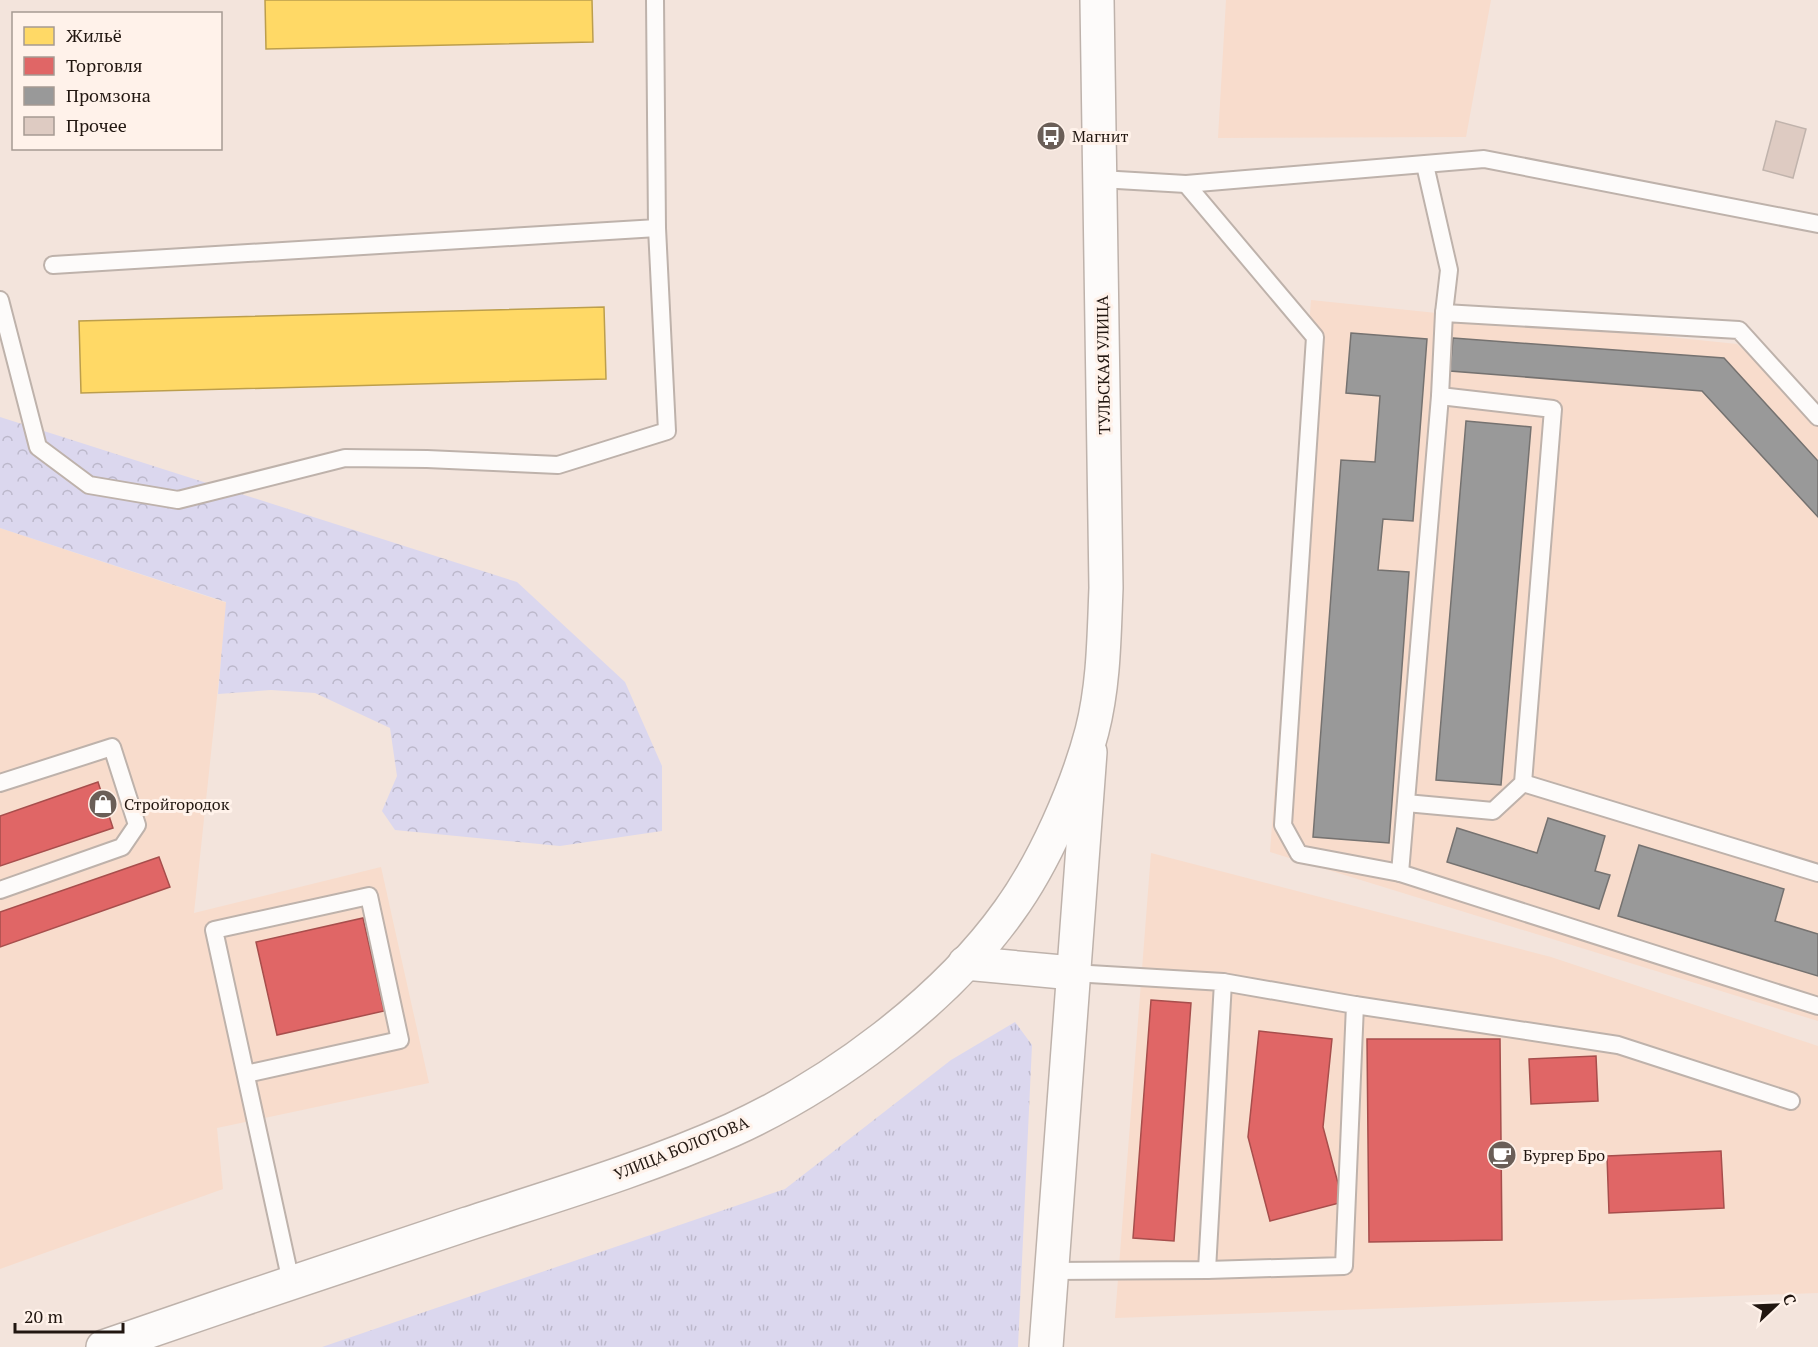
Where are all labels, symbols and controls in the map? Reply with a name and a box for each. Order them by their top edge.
legend [12,12,222,150]
text: Жильё [66,23,122,47]
text: Торговля [66,53,143,77]
text: Промзона [66,83,151,107]
text: Прочее [66,113,127,137]
bus stop icon: Магнит [1035,120,1067,152]
place label: Магнит [1072,125,1128,147]
street label: ТУЛЬСКАЯ УЛИЦА [1091,295,1115,435]
shop icon: Стройгородок [87,788,119,820]
place label: Стройгородок [124,793,230,815]
street label: УЛИЦА БОЛОТОВА [610,1111,752,1185]
cafe icon: Бургер Бро [1486,1139,1518,1171]
place label: Бургер Бро [1523,1144,1605,1166]
north arrow [1746,1275,1806,1335]
text: С [1778,1290,1802,1308]
scale bar [15,1296,123,1334]
text: 20 m [24,1304,64,1328]

